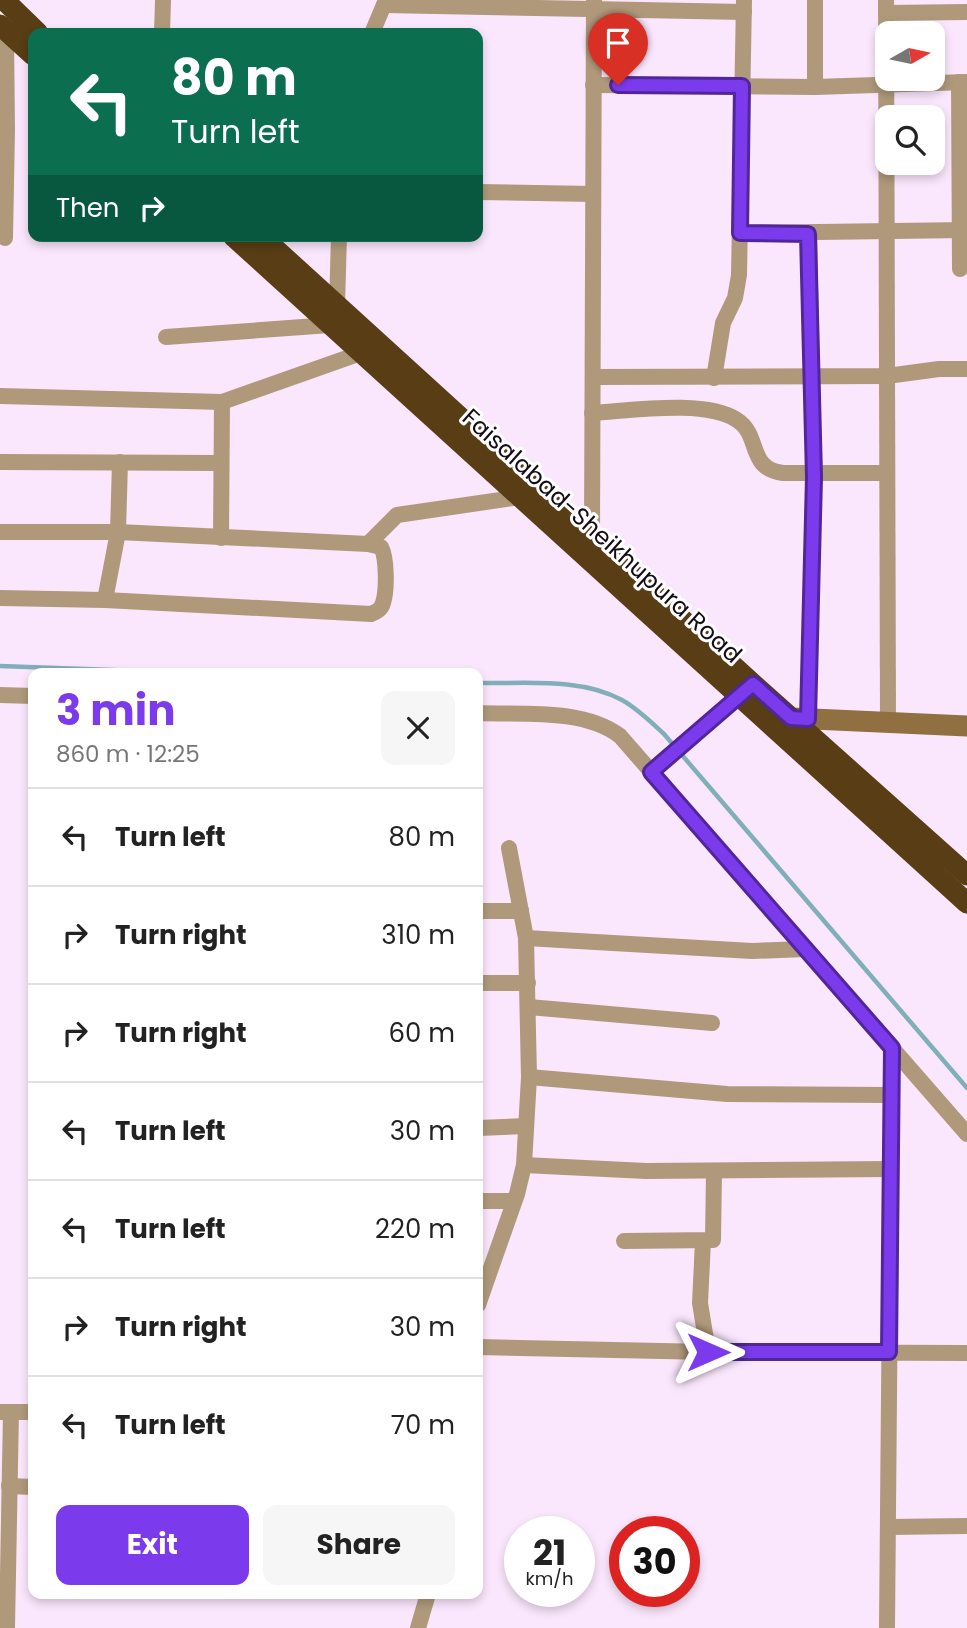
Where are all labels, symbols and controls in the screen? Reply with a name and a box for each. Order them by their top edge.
pin [588,13,648,85]
north arrow [875,21,945,91]
map controls [875,21,945,175]
icon: arrive [599,24,637,62]
text: 80 m [171,44,297,112]
icon: left [56,56,147,147]
button: search [875,105,945,175]
text: Turn left [171,109,300,154]
icon: right [133,189,171,227]
text: Then [56,190,119,226]
street label: Faisalabad-Sheikhupura Road [455,401,749,670]
text: 3 min [56,681,176,740]
button: close [381,691,455,765]
text: 860 m · 12:25 [56,738,200,770]
icon: left [56,818,94,856]
text: Turn left [115,819,226,855]
text: 80 m [389,819,455,855]
icon: right [56,916,94,954]
text: Turn right [115,917,247,953]
text: 310 m [381,917,455,953]
icon: right [56,1014,94,1052]
text: Turn right [115,1015,247,1051]
text: 60 m [388,1015,455,1051]
icon: left [56,1112,94,1150]
text: Turn left [115,1113,226,1149]
text: 30 m [390,1113,455,1149]
icon: left [56,1210,94,1248]
text: Turn left [115,1211,226,1247]
text: 220 m [375,1211,455,1247]
icon: right [56,1308,94,1346]
text: Turn right [115,1309,247,1345]
text: 30 m [390,1309,455,1345]
position arrow [671,1315,745,1389]
icon: left [56,1406,94,1444]
text: Turn left [115,1407,226,1443]
text: 70 m [391,1407,455,1443]
button: Exit [56,1505,249,1585]
button: Share [263,1505,455,1585]
speed limit sign: 30 [609,1516,700,1607]
text: 21 [533,1528,566,1577]
text: km/h [526,1566,573,1591]

